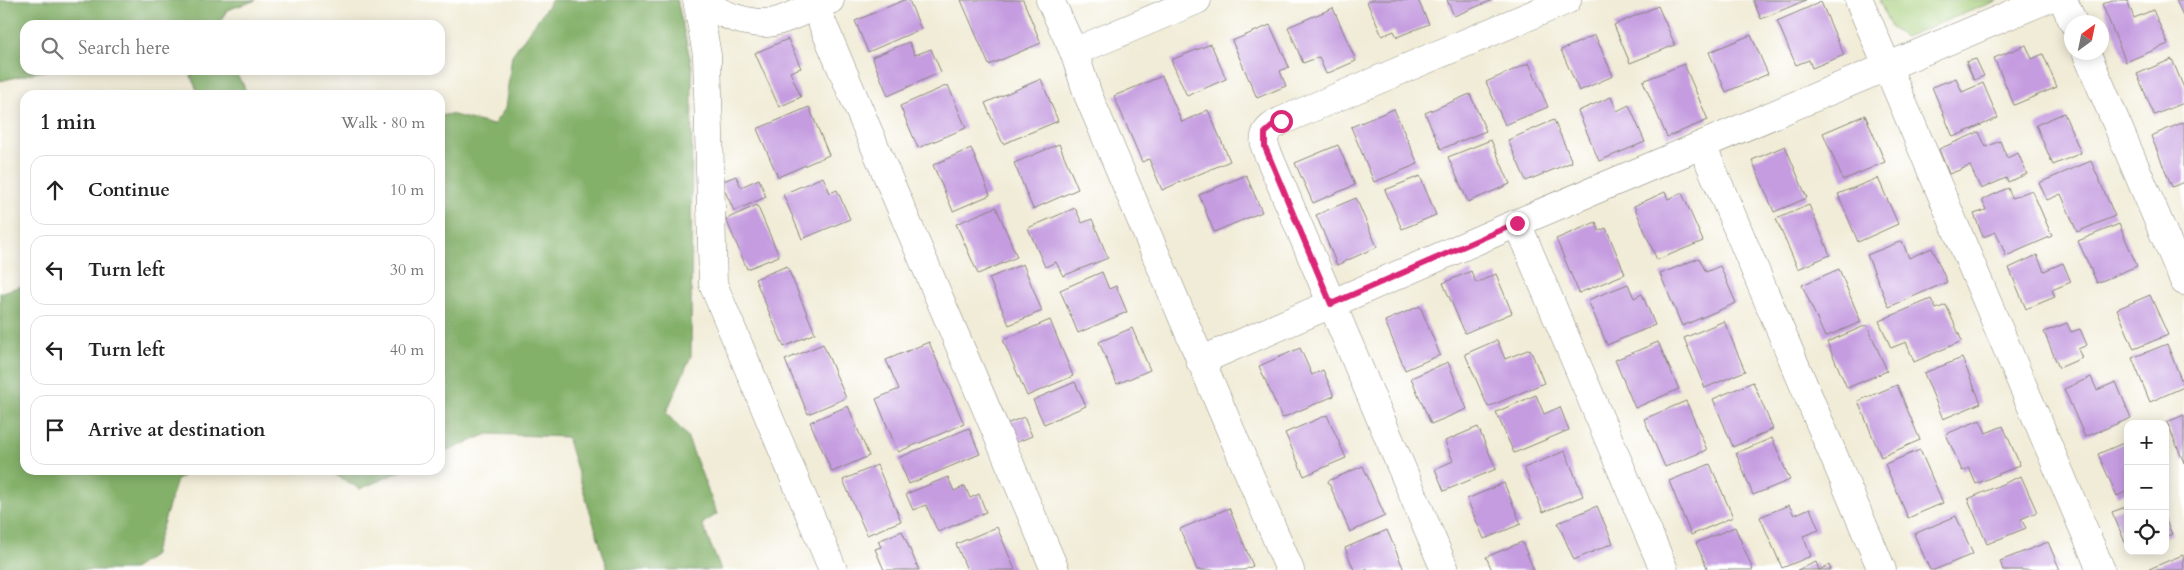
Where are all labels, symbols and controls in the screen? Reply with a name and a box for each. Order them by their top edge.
north arrow [2064,15,2109,60]
search box [20,20,445,75]
icon: search [38,34,66,62]
text: Search here [78,35,170,61]
text: 1 min [40,108,96,137]
route start [1270,110,1293,133]
text: Walk · 80 m [341,112,425,134]
icon: ahead [41,176,69,204]
text: Continue [88,177,170,203]
text: 10 m [390,179,424,201]
route end [1506,212,1529,235]
icon: left [41,256,69,284]
text: Turn left [88,257,165,283]
text: 30 m [390,259,424,281]
icon: left [41,336,69,364]
text: Turn left [88,337,165,363]
text: 40 m [390,339,424,361]
icon: arrive [41,416,69,444]
text: Arrive at destination [88,417,265,443]
map controls [2124,420,2169,555]
button: + [2124,420,2169,465]
button: − [2124,465,2169,510]
button: locate [2124,510,2169,555]

